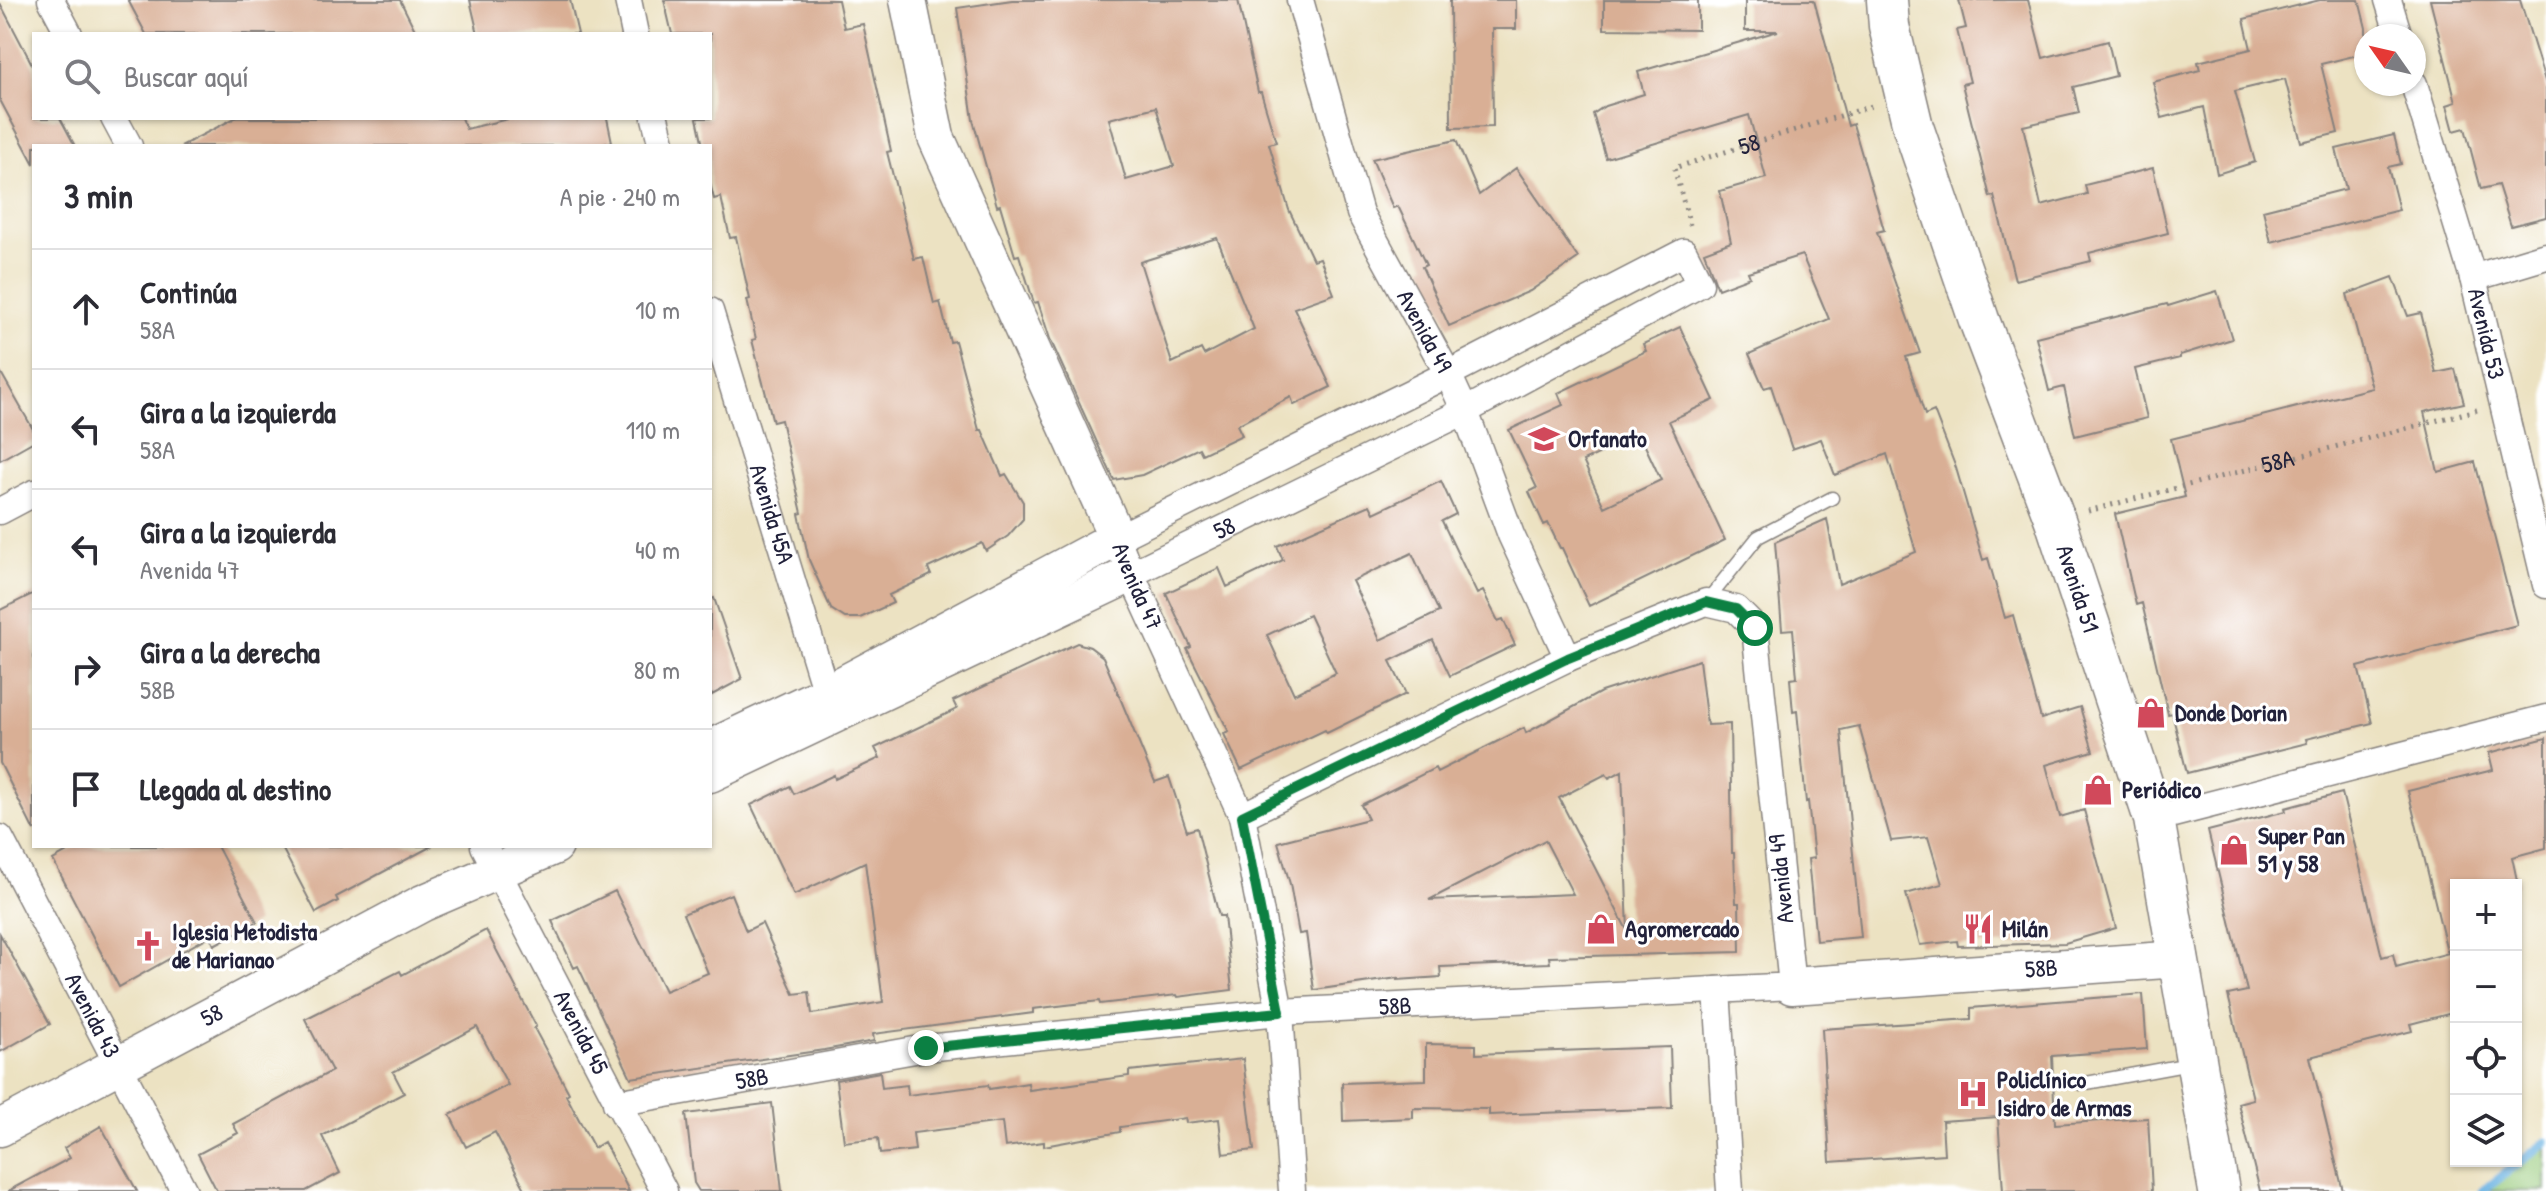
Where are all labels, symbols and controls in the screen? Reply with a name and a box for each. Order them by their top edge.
north arrow [2354,24,2426,96]
search box [32,32,712,120]
icon: search [60,54,104,98]
text: Buscar aquí [124,56,249,96]
street label: 58 [1734,125,1763,162]
text: 3 min [64,173,133,219]
text: A pie · 240 m [560,179,680,214]
text: Continúa [140,272,236,312]
street label: Avenida 49 [1390,284,1461,378]
street label: Avenida 53 [2461,285,2513,382]
icon: ahead [64,287,108,331]
text: 10 m [635,292,680,327]
text: 58A [140,312,175,347]
text: Gira a la izquierda [140,392,336,432]
icon: left [64,407,108,451]
text: 110 m [626,412,680,447]
school or university icon: Orfanato [1527,422,1561,456]
place label: Orfanato [1568,422,1647,454]
text: 58A [140,432,175,467]
street label: 58A [2258,441,2297,480]
street label: Avenida 45A [742,460,803,567]
street label: 58 [1208,509,1240,546]
text: Gira a la izquierda [140,512,336,552]
icon: left [64,527,108,571]
text: 40 m [635,532,680,567]
street label: Avenida 47 [1105,538,1171,635]
street label: Avenida 51 [2049,540,2108,636]
text: Avenida 47 [140,552,240,587]
route start [1737,610,1773,646]
text: Gira a la derecha [140,632,320,672]
icon: right [64,647,108,691]
text: 80 m [633,652,680,687]
text: 58B [140,672,175,707]
shop icon: Donde Dorian [2134,696,2168,730]
place label: Donde Dorian [2175,696,2287,728]
icon: arrive [64,767,108,811]
text: Llegada al destino [140,769,331,809]
shop icon: Periódico [2081,773,2115,807]
place label: Periódico [2122,773,2201,805]
place label: Super Pan 51 y 58 [2258,819,2345,880]
street label: Avenida 49 [1759,833,1801,925]
shop icon: Super Pan 51 y 58 [2217,833,2251,867]
map controls [2450,879,2522,1167]
button: + [2450,879,2522,951]
shop icon: Agromercado [1584,912,1618,946]
place label: Agromercado [1625,912,1739,945]
restaurant icon: Milán [1961,912,1995,946]
place label: Milán [2002,912,2048,944]
place label: Iglesia Metodista de Marianao [172,915,318,975]
church icon: Iglesia Metodista de Marianao [131,929,165,963]
street label: 58B [2024,951,2059,985]
button: − [2450,951,2522,1023]
street label: Avenida 43 [58,967,129,1063]
street label: Avenida 45 [547,984,617,1079]
street label: 58B [1378,988,1412,1022]
street label: 58 [195,995,228,1033]
button: locate [2450,1023,2522,1095]
route end [908,1030,944,1066]
street label: 58B [733,1059,771,1097]
place label: Policlínico Isidro de Armas [1997,1063,2131,1123]
hospital icon: Policlínico Isidro de Armas [1956,1077,1990,1111]
button: layers [2450,1095,2522,1167]

